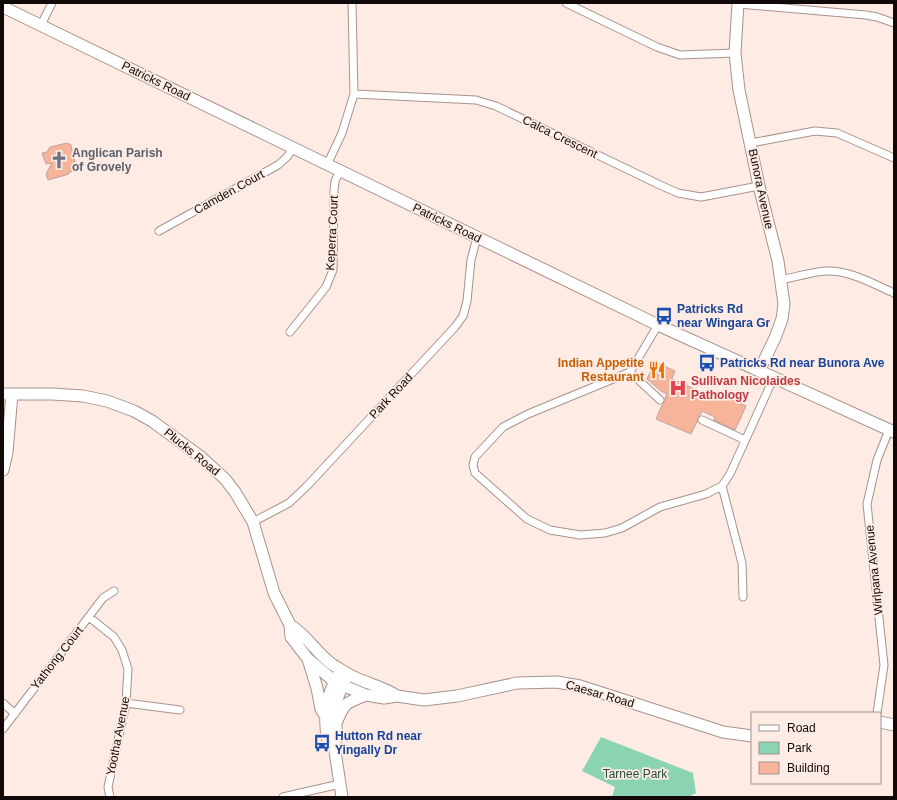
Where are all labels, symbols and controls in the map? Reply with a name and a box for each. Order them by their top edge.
street label: Patricks Road [119,58,193,104]
street label: Calca Crescent [520,113,601,162]
place label: Anglican Parish of Grovely [72,146,163,174]
street label: Bunora Avenue [746,148,776,231]
church icon: Anglican Parish of Grovely [49,150,69,170]
street label: Camden Court [191,167,267,217]
street label: Keperra Court [323,194,341,271]
street label: Patricks Road [410,200,484,246]
place label: Patricks Rd near Wingara Gr [677,302,771,330]
bus stop icon: Patricks Rd near Wingara Gr [654,306,674,326]
bus stop icon: Patricks Rd near Bunora Ave [697,353,717,373]
place label: Indian Appetite Restaurant [558,356,644,384]
place label: Patricks Rd near Bunora Ave [720,356,885,370]
restaurant icon: Indian Appetite Restaurant [647,360,667,380]
street label: Park Road [367,370,415,422]
place label: Sullivan Nicolaides Pathology [691,374,801,402]
hospital icon: Sullivan Nicolaides Pathology [668,378,688,398]
street label: Plucks Road [161,425,223,479]
street label: Wirlpana Avenue [862,524,886,616]
street label: Yathong Court [28,623,86,692]
street label: Caesar Road [564,678,636,710]
street label: Yootha Avenue [103,695,133,777]
legend [751,712,881,784]
text: Road [787,721,816,735]
place label: Hutton Rd near Yingally Dr [335,729,422,757]
bus stop icon: Hutton Rd near Yingally Dr [312,733,332,753]
text: Park [787,741,813,755]
text: Building [787,761,830,775]
park label: Tarnee Park [603,767,668,781]

